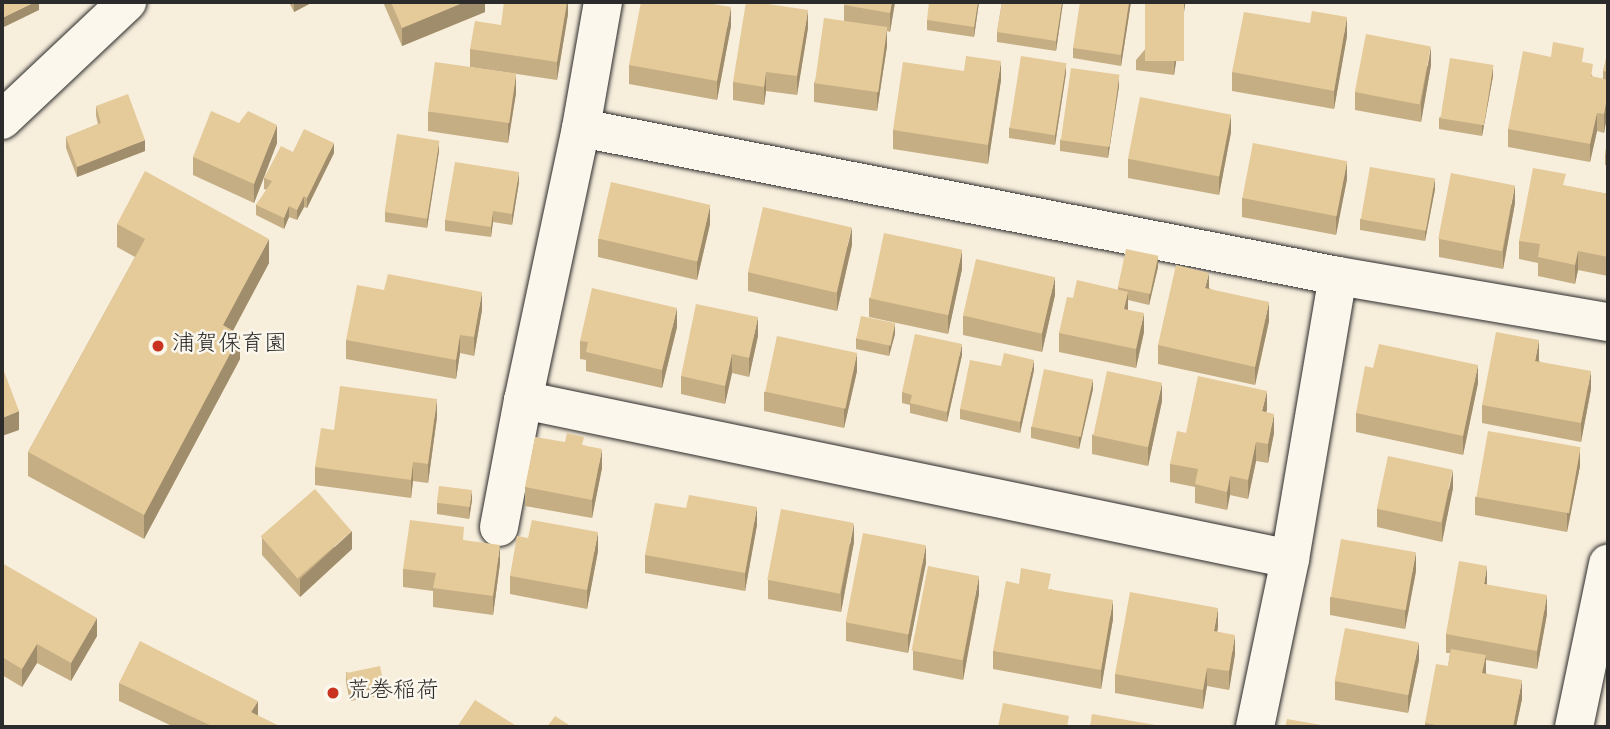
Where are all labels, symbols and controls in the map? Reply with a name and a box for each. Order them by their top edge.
place label: 浦賀保育園 [172,332,287,360]
marker: 浦賀保育園 [150,338,166,354]
place label: 荒巻稲荷 [347,679,439,707]
marker: 荒巻稲荷 [325,685,341,701]

